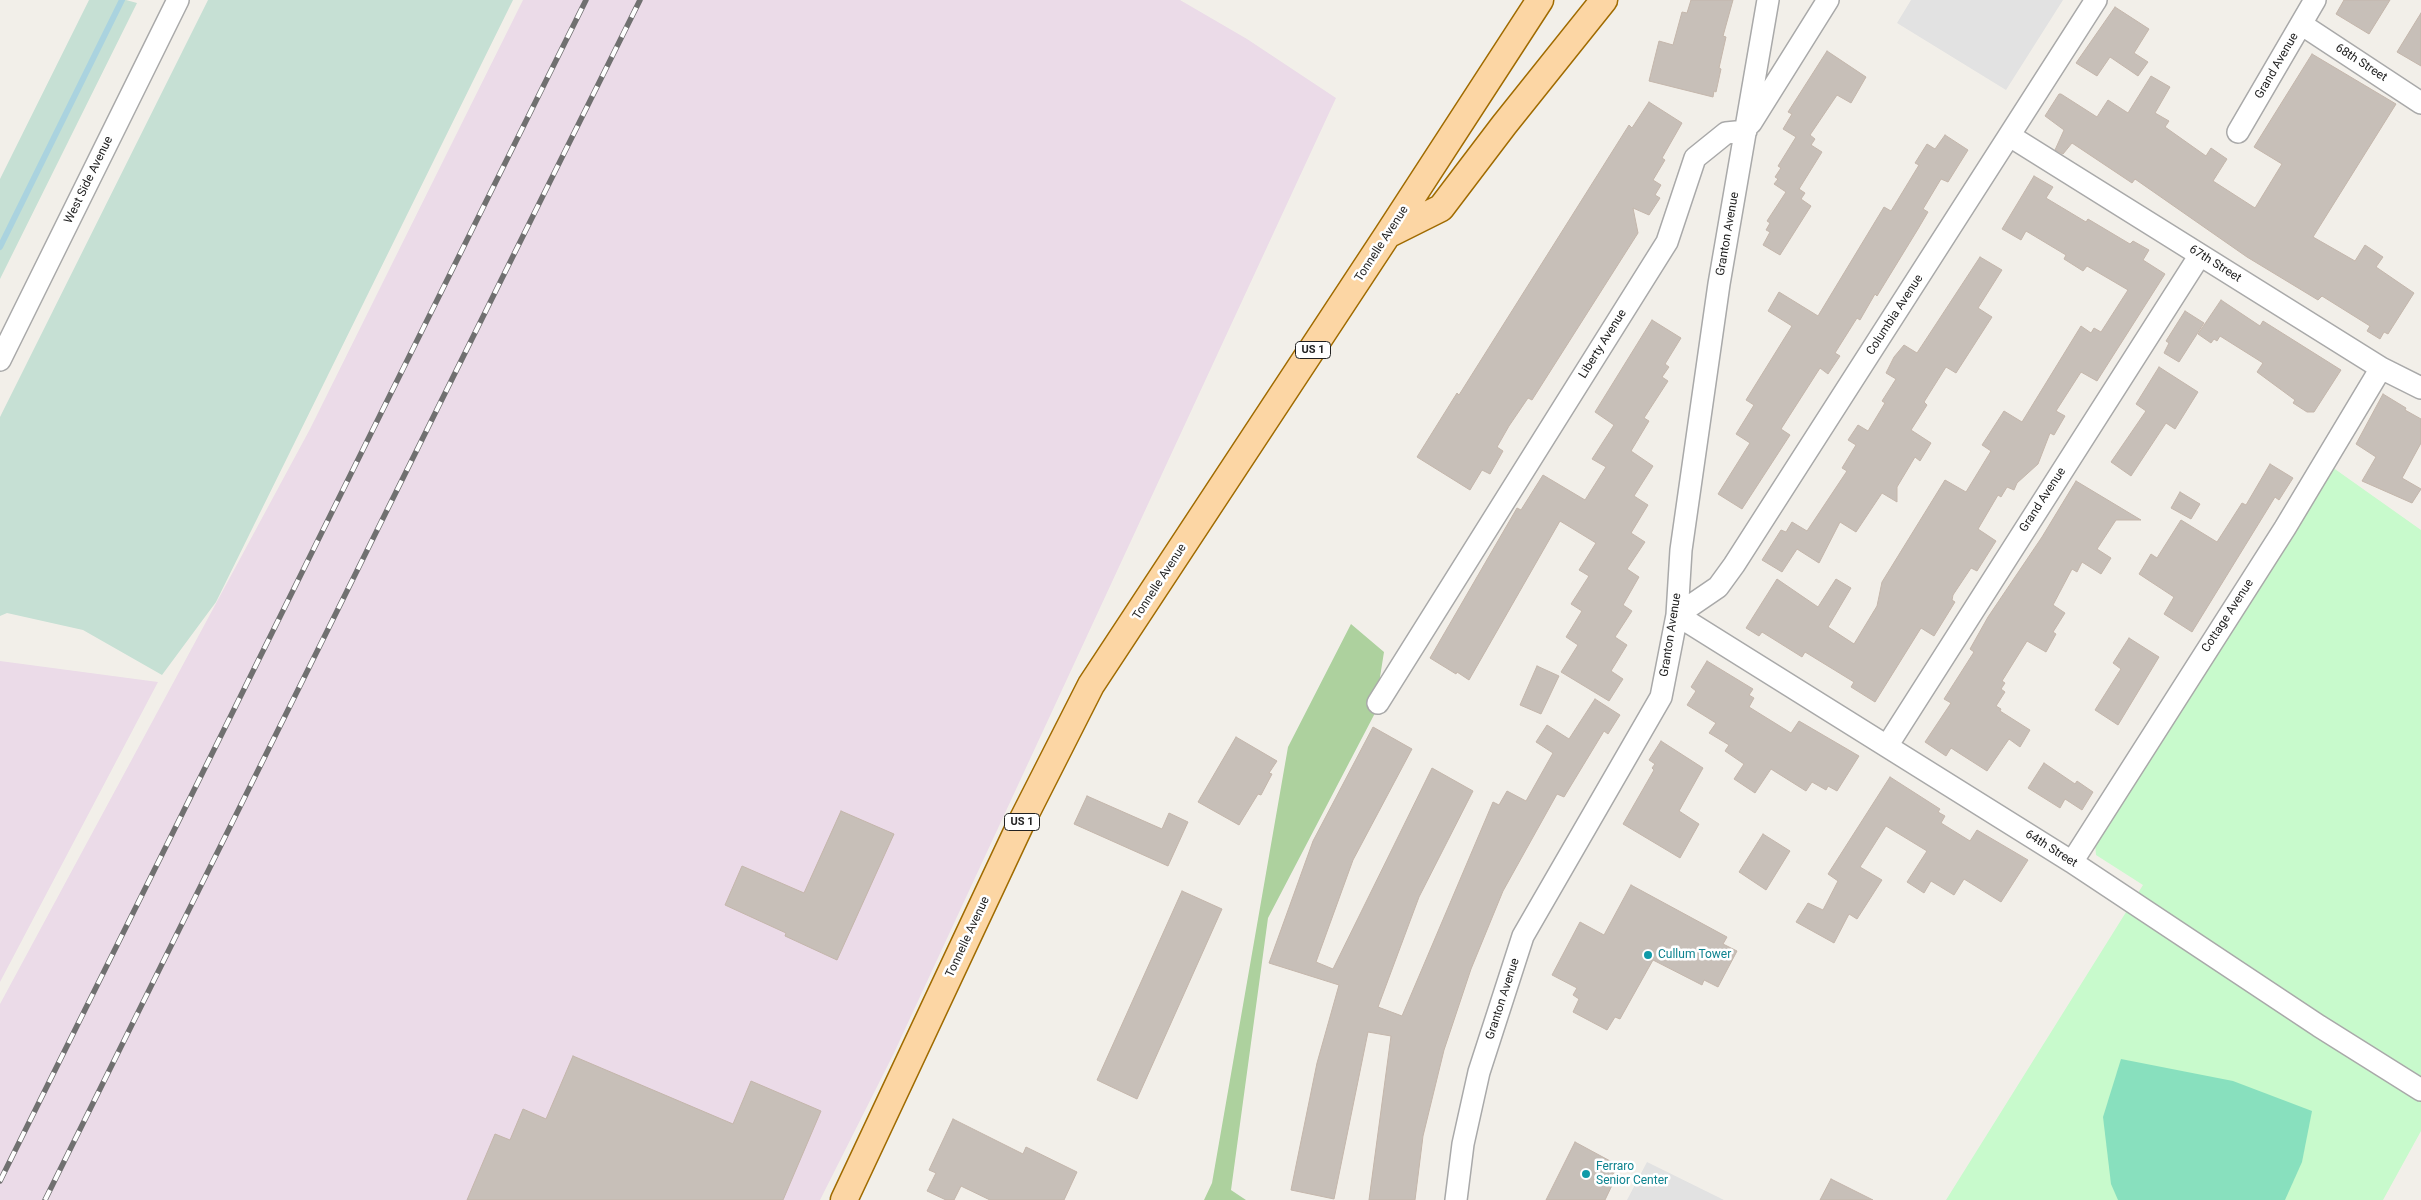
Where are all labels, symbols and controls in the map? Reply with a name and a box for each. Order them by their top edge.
street label: Grand Avenue [2252,30,2302,102]
street label: 68th Street [2332,41,2390,85]
street label: West Side Avenue [62,134,116,226]
street label: Granton Avenue [1714,191,1742,277]
street label: Tonnelle Avenue [1352,203,1412,285]
street label: 67th Street [2186,242,2244,286]
street label: Columbia Avenue [1864,272,1926,358]
street label: Liberty Avenue [1576,307,1630,381]
road number: US 1 [1296,342,1330,358]
street label: Grand Avenue [2017,465,2069,535]
street label: Tonnelle Avenue [1130,541,1190,623]
street label: Cottage Avenue [2199,577,2257,655]
street label: Granton Avenue [1657,592,1685,678]
road number: US 1 [1004,814,1040,830]
street label: 64th Street [2022,827,2080,871]
street label: Tonnelle Avenue [943,894,993,980]
place label: Cullum Tower [1658,948,1731,962]
marker: Cullum Tower [1642,949,1654,961]
street label: Granton Avenue [1483,957,1523,1041]
place label: Ferraro Senior Center [1596,1160,1668,1188]
marker: Ferraro Senior Center [1580,1168,1592,1180]

